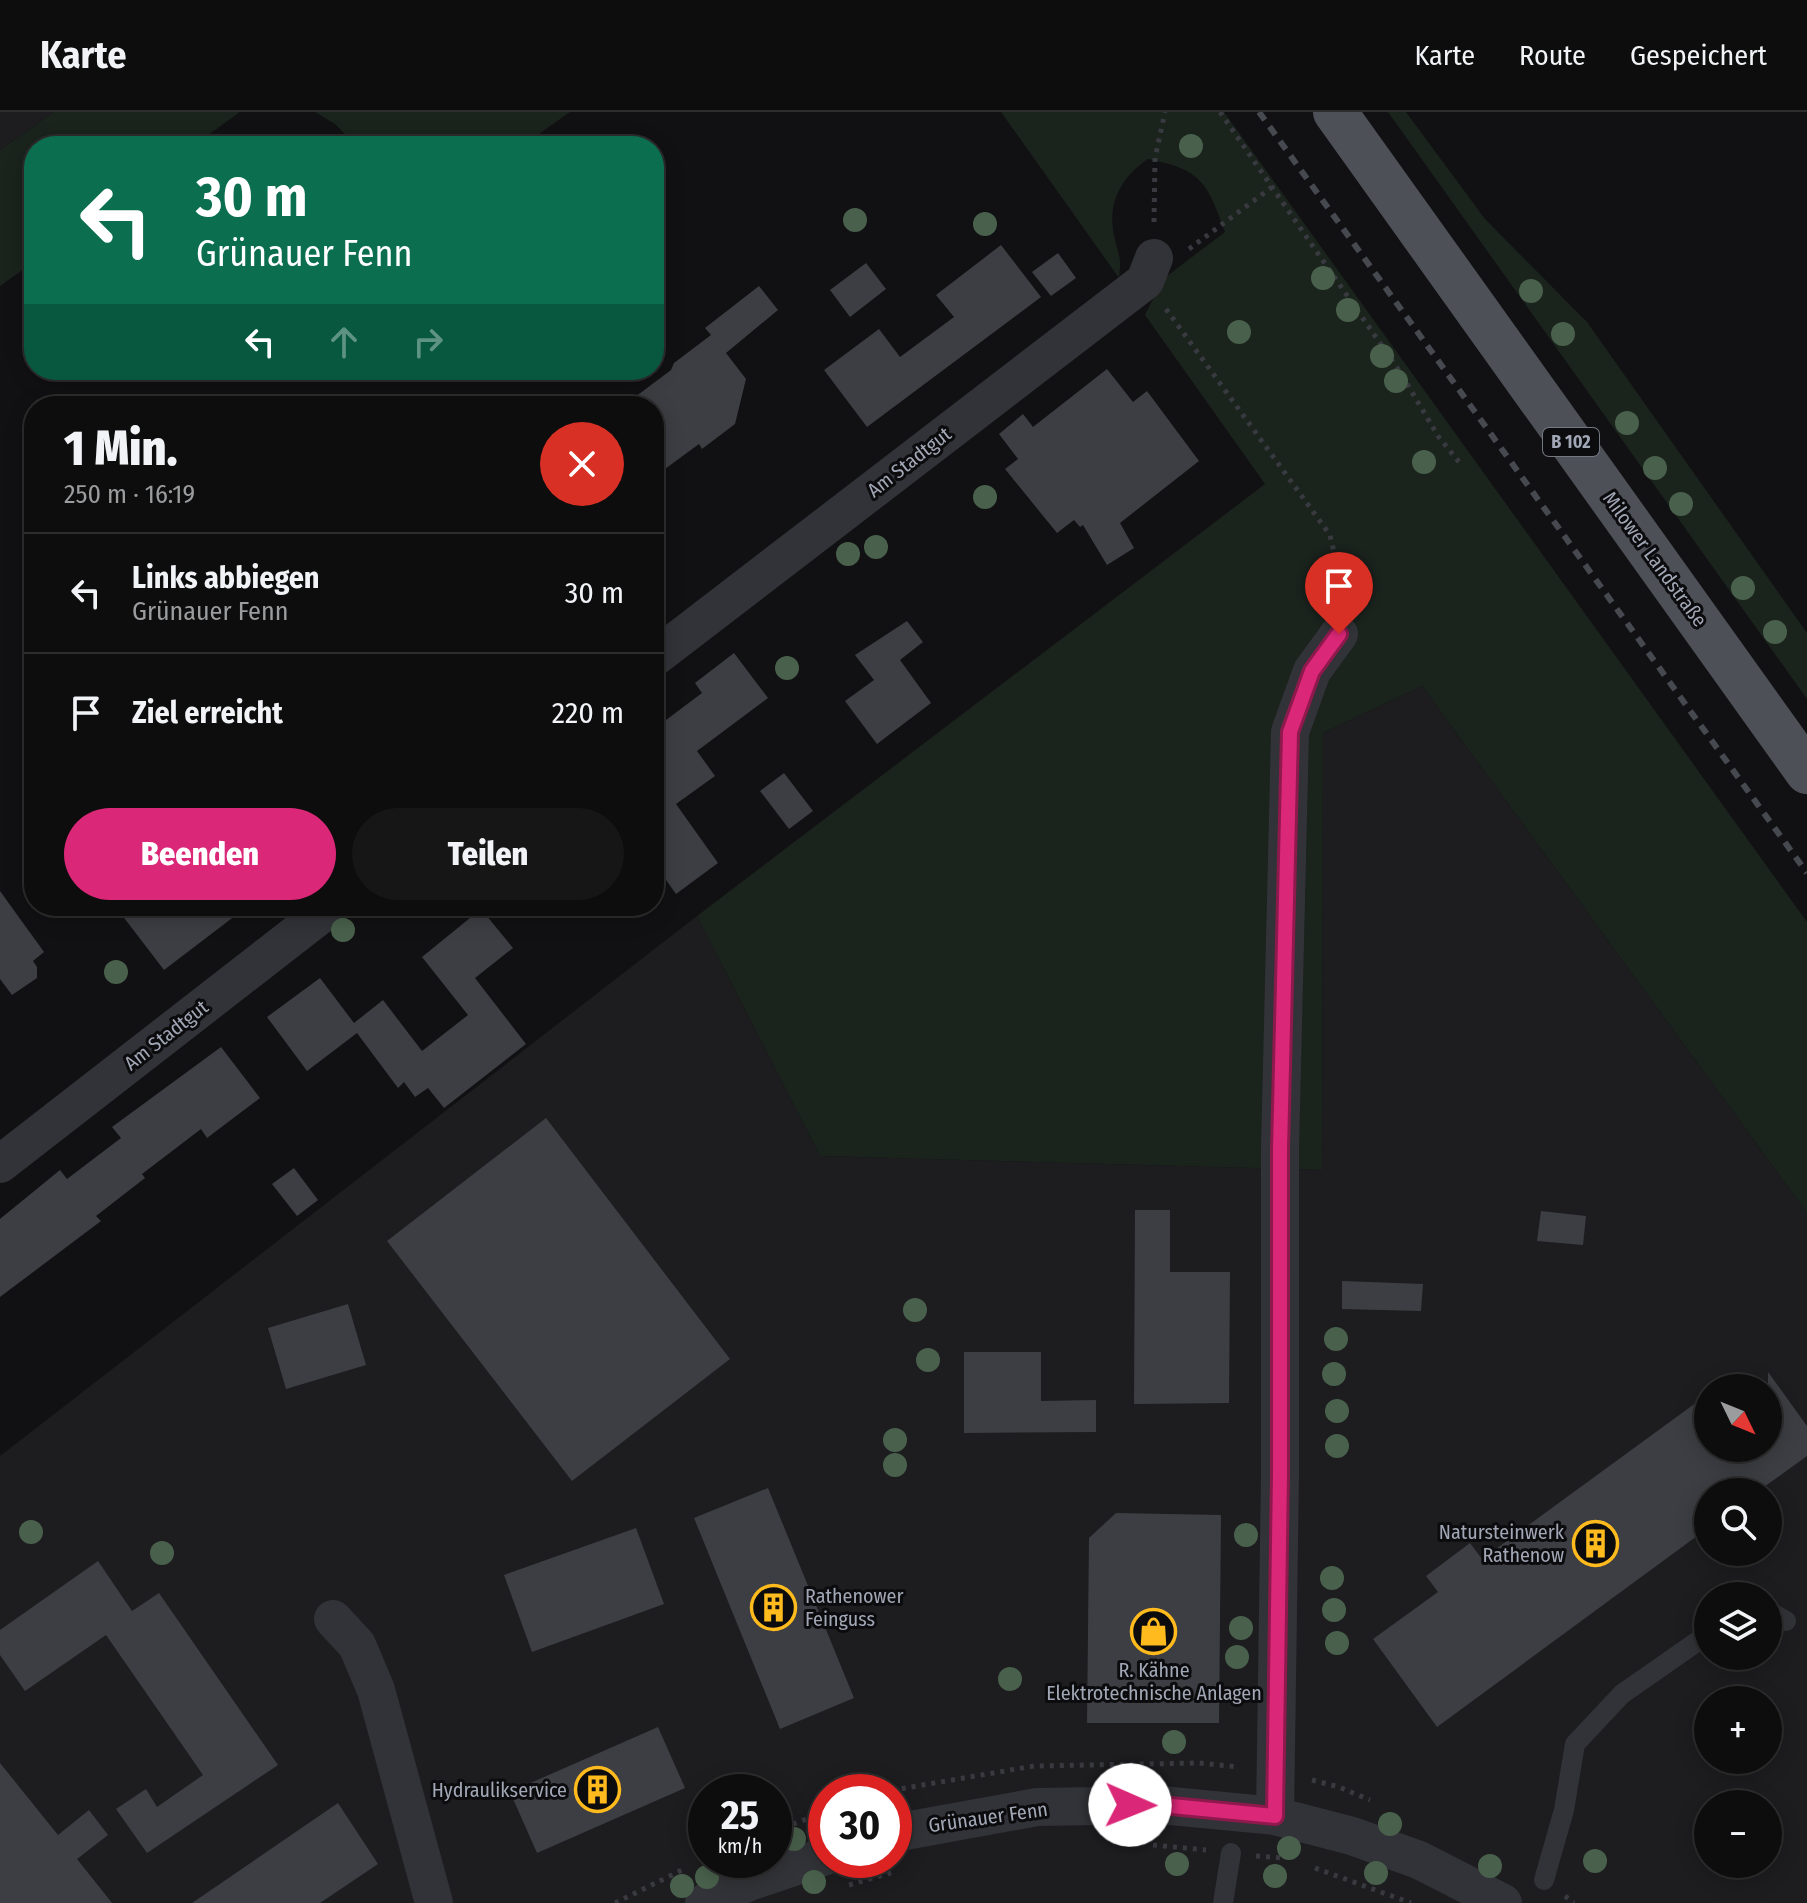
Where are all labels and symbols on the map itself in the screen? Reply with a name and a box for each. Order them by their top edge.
street label: Am Stadtgut [862,422,956,502]
road number: B 102 [1543,428,1599,456]
street label: Milower Landstraße [1598,487,1712,631]
pin [1305,552,1373,634]
street label: Am Stadtgut [119,995,213,1075]
north arrow [1694,1374,1782,1462]
place label: Natursteinwerk Rathenow [1439,1520,1565,1567]
building icon: Natursteinwerk Rathenow [1571,1520,1619,1568]
building icon: Rathenower Feinguss [750,1584,798,1632]
place label: Rathenower Feinguss [805,1584,903,1631]
shop icon: R. Kähne Elektrotechnische Anlagen [1130,1607,1178,1655]
place label: R. Kähne Elektrotechnische Anlagen [1046,1658,1262,1705]
position arrow [1088,1763,1172,1847]
building icon: Hydraulikservice [574,1766,622,1814]
speed limit sign: 30 [808,1774,912,1878]
place label: Hydraulikservice [432,1778,567,1802]
street label: Grünauer Fenn [927,1797,1049,1837]

